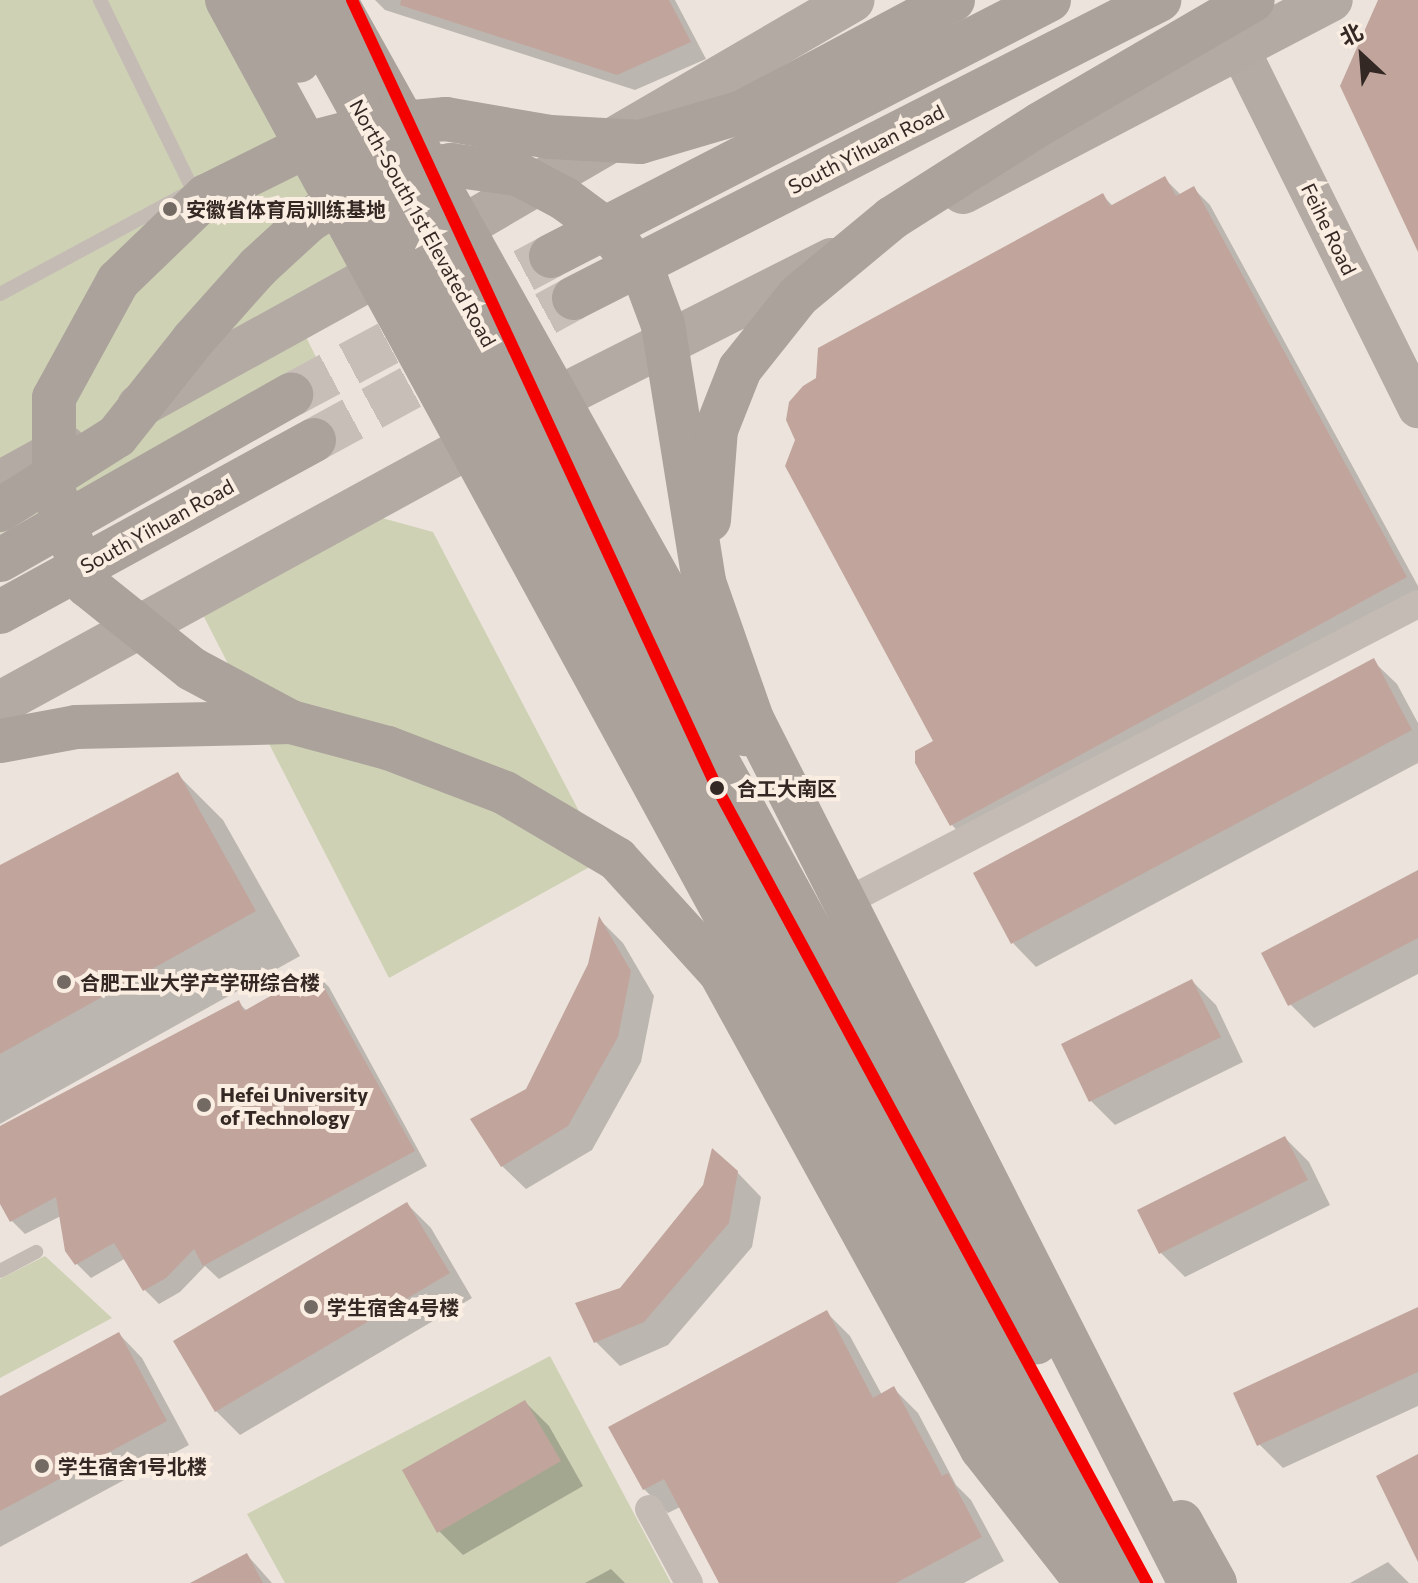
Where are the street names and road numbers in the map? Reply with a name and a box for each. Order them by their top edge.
street label: North-South 1st Elevated Road [345,95,501,351]
street label: South Yihuan Road [784,99,948,199]
street label: Feihe Road [1296,179,1362,279]
street label: South Yihuan Road [76,474,238,578]

